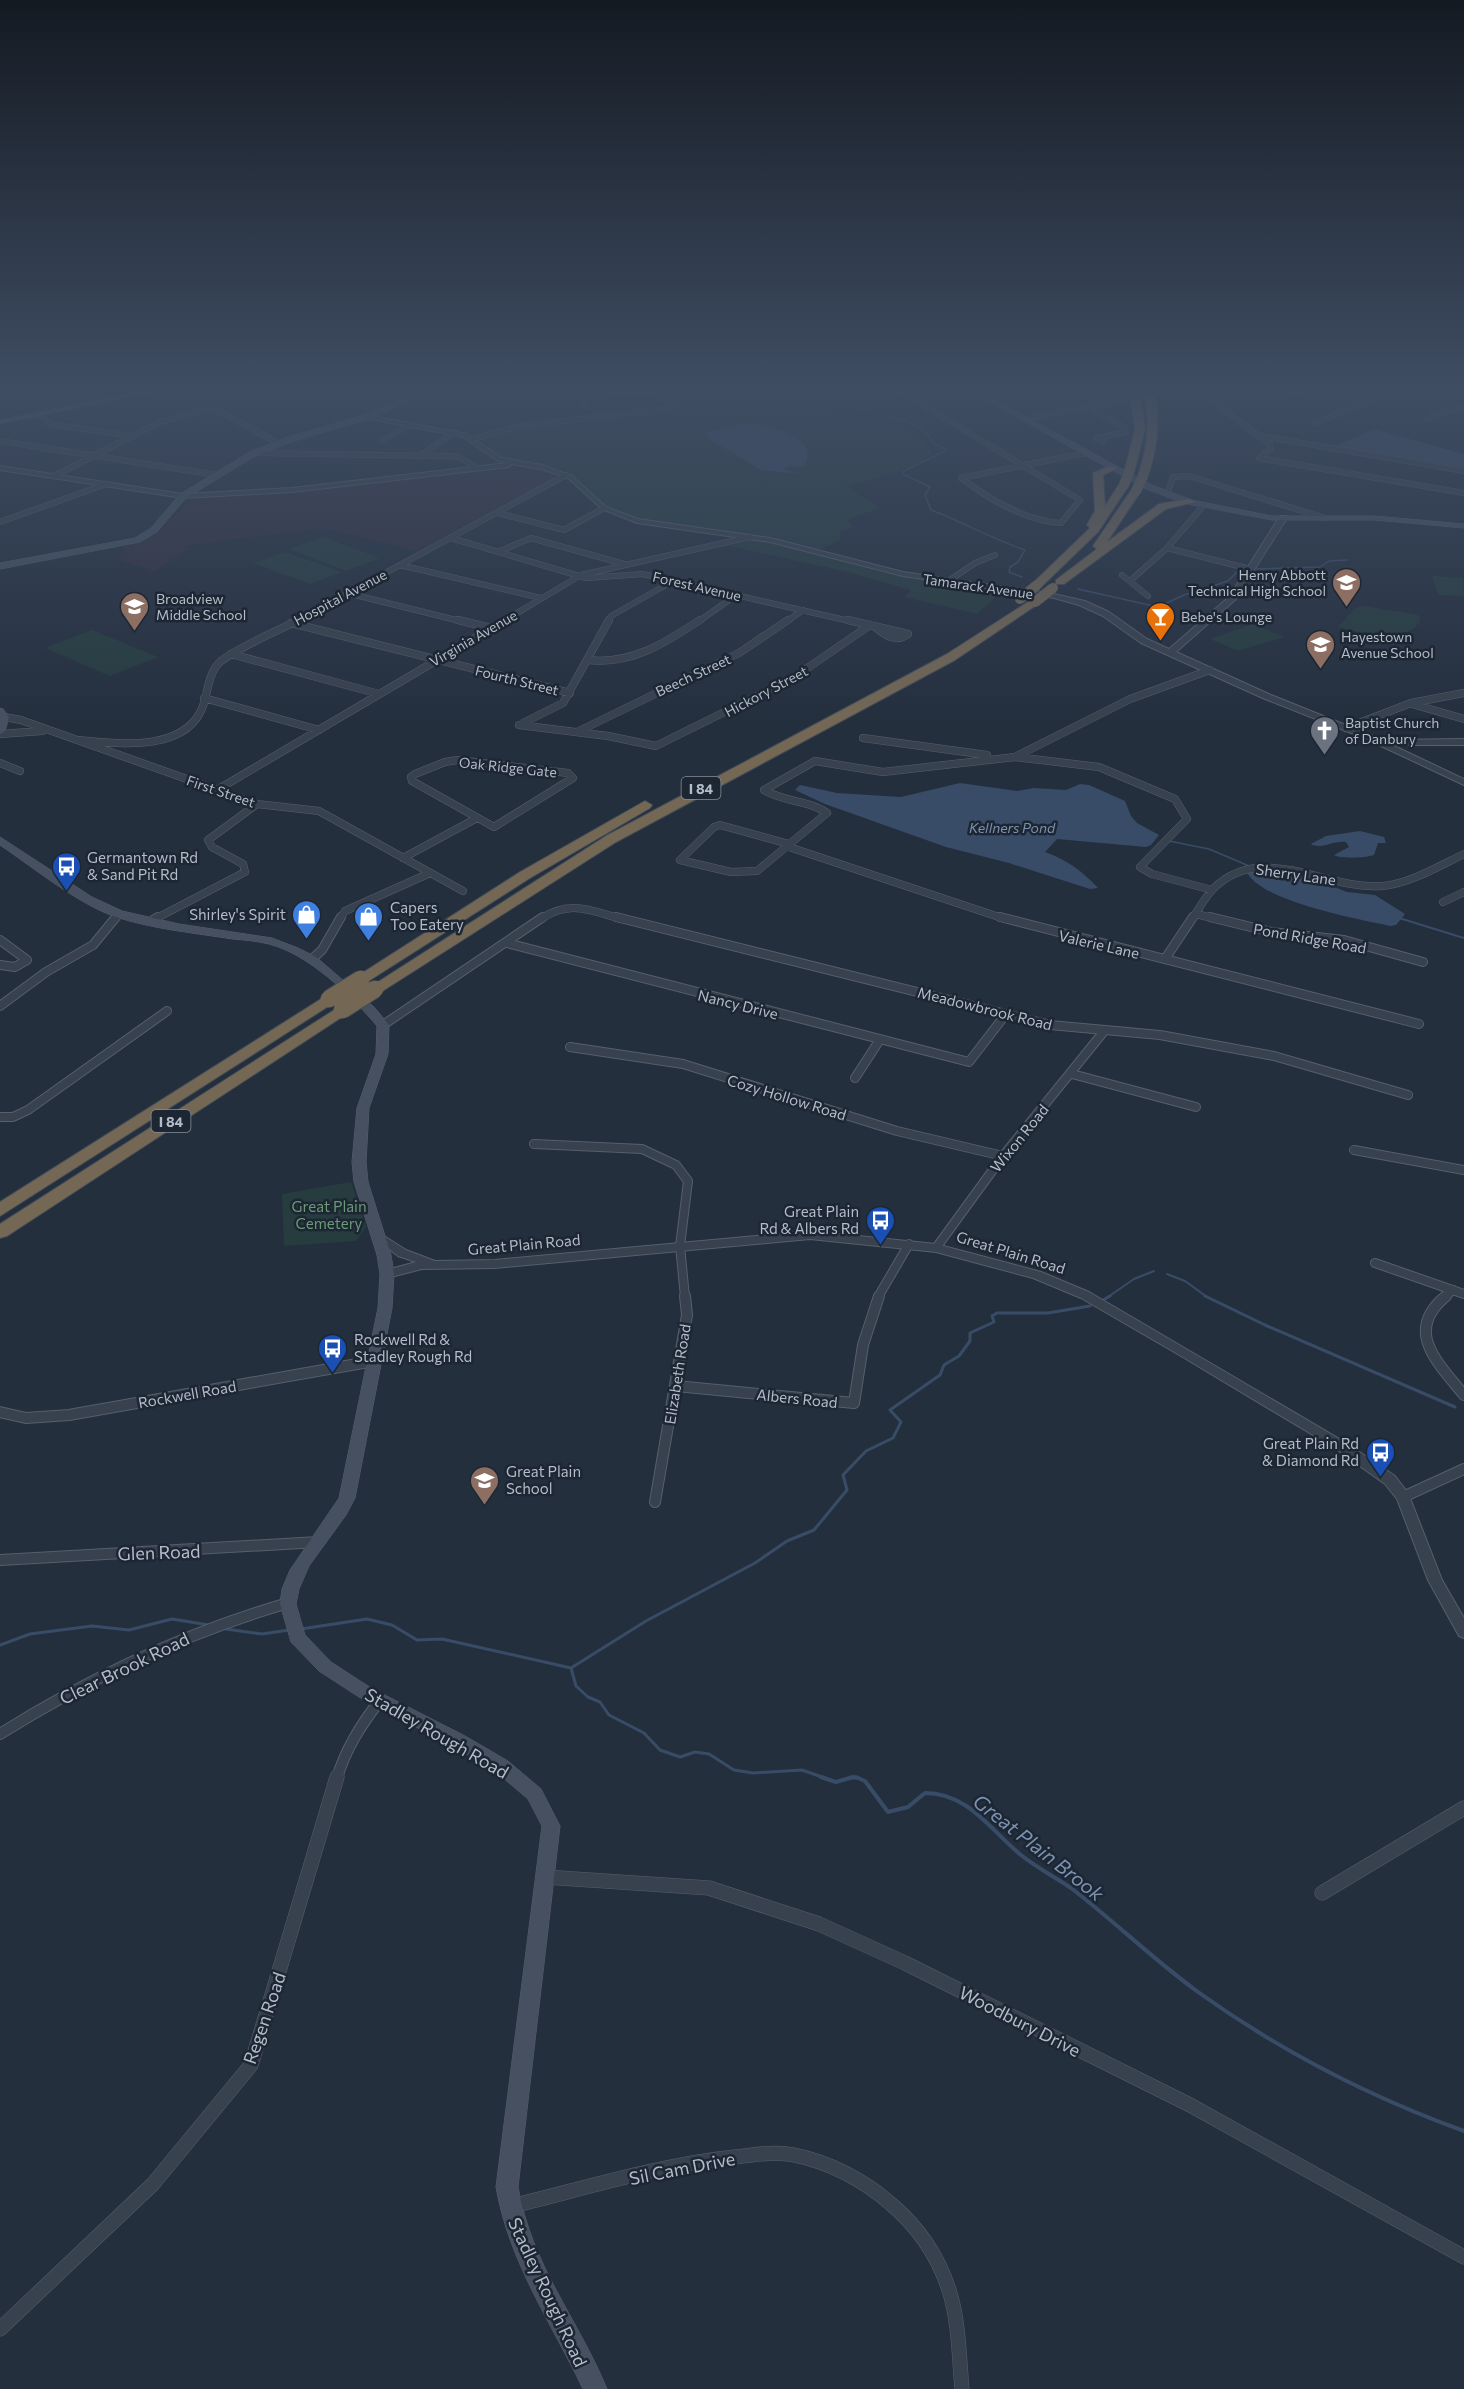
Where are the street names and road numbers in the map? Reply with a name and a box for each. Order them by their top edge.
street label: Hospital Avenue [291,565,389,629]
street label: Forest Avenue [651,568,743,604]
street label: Tamarack Avenue [922,570,1034,602]
street label: Virginia Avenue [426,606,520,670]
street label: Beech Street [653,650,734,700]
street label: Fourth Street [473,661,561,699]
street label: Hickory Street [722,662,811,720]
street label: Oak Ridge Gate [458,753,558,781]
street label: First Street [185,771,258,811]
road number: I 84 [682,777,720,799]
street label: Sherry Lane [1255,859,1337,889]
street label: Pond Ridge Road [1252,919,1368,957]
street label: Valerie Lane [1057,926,1141,962]
street label: Meadowbrook Road [916,983,1054,1033]
street label: Nancy Drive [696,985,780,1023]
street label: Cozy Hollow Road [725,1070,849,1124]
street label: Wixon Road [986,1100,1052,1176]
road number: I 84 [152,1110,190,1132]
street label: Great Plain Road [954,1227,1068,1277]
street label: Great Plain Road [467,1230,581,1258]
street label: Elizabeth Road [660,1323,694,1425]
street label: Rockwell Road [137,1377,237,1411]
street label: Albers Road [756,1385,838,1411]
street label: Glen Road [117,1540,201,1564]
street label: Clear Brook Road [55,1627,193,1709]
street label: Stadley Rough Road [361,1683,513,1783]
street label: Regen Road [238,1969,290,2067]
street label: Woodbury Drive [956,1981,1084,2061]
street label: Sil Cam Drive [627,2147,737,2189]
street label: Stadley Rough Road [504,2214,592,2370]

